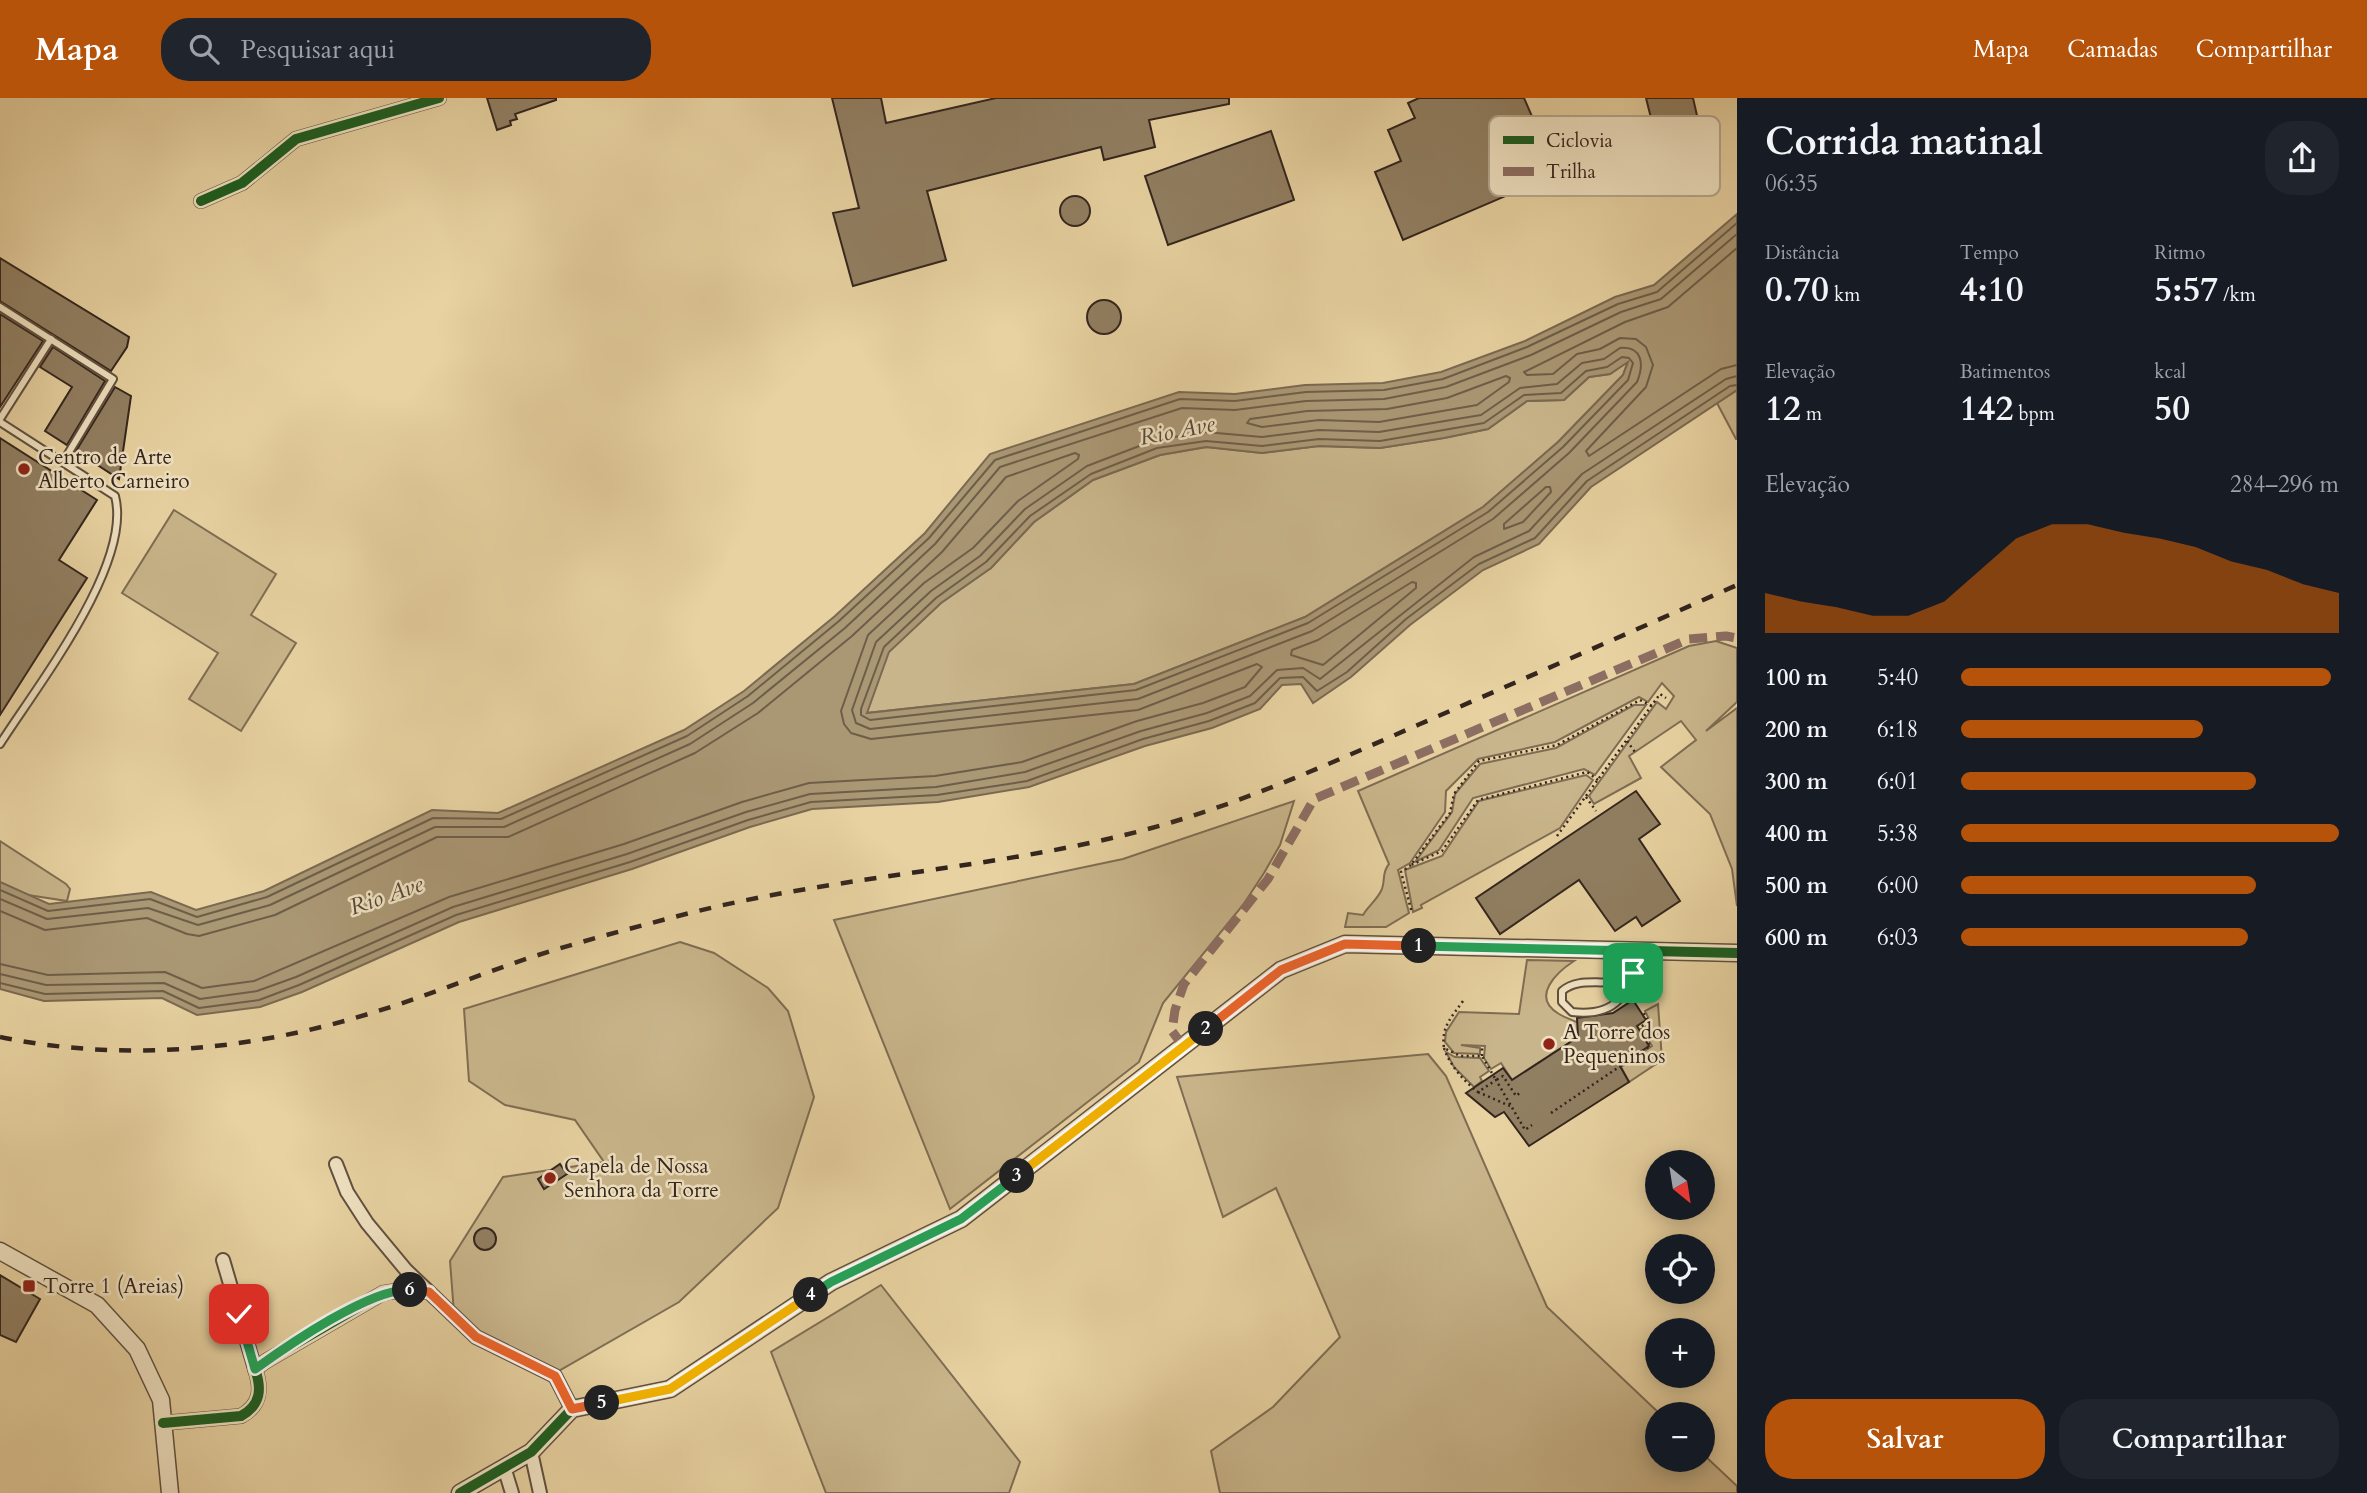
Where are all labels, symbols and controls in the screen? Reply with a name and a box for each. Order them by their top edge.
search box [161,18,651,81]
text: Mapa [35,27,119,72]
icon: search [185,30,223,68]
text: Pesquisar aqui [241,32,395,67]
text: Mapa [1973,33,2029,66]
text: Camadas [2067,33,2158,66]
text: Compartilhar [2196,33,2332,66]
legend [1489,116,1720,196]
text: Corrida matinal [1765,116,2043,168]
button: share [2265,121,2339,195]
text: Ciclovia [1546,128,1613,154]
text: Trilha [1546,159,1596,185]
text: 06:35 [1765,168,1818,199]
text: Distância [1765,240,1839,266]
text: Tempo [1960,240,2019,266]
text: Ritmo [2154,240,2205,266]
text: 0.70 [1765,266,1829,314]
text: 4:10 [1960,266,2024,314]
text: 5:57 [2154,266,2218,314]
text: km [1829,282,1860,308]
text: /km [2218,282,2256,308]
text: Elevação [1765,359,1835,385]
text: Batimentos [1960,359,2050,385]
text: kcal [2154,359,2186,385]
text: 12 [1765,385,1801,433]
text: 142 [1960,385,2013,433]
text: 50 [2154,385,2190,433]
text: m [1801,401,1822,427]
text: bpm [2013,401,2055,427]
water label: Rio Ave [1137,408,1218,453]
place label: Centro de Arte Alberto Carneiro [38,443,190,496]
marker: Centro de Arte Alberto Carneiro [16,461,32,477]
text: Elevação [1765,469,1850,500]
text: 284–296 m [2230,469,2339,500]
text: 100 m [1765,662,1828,693]
text: 5:40 [1877,662,1918,693]
text: 200 m [1765,714,1828,745]
text: 6:18 [1877,714,1918,745]
text: 300 m [1765,766,1828,797]
text: 6:01 [1877,766,1918,797]
text: 400 m [1765,818,1828,849]
text: 5:38 [1877,818,1918,849]
water label: Rio Ave [345,868,427,923]
text: 500 m [1765,870,1828,901]
text: 6:00 [1877,870,1918,901]
text: 600 m [1765,922,1828,953]
text: 6:03 [1877,922,1918,953]
pin: 1 [1402,928,1436,964]
text: 1 [1414,932,1423,958]
pin [1603,943,1663,1003]
icon: arrive [1614,954,1652,992]
pin: 2 [1188,1012,1224,1046]
text: 2 [1201,1015,1210,1041]
place label: A Torre dos Pequeninos [1563,1018,1670,1071]
marker: A Torre dos Pequeninos [1541,1036,1557,1052]
north arrow [1645,1150,1715,1220]
map controls [1645,1150,1715,1472]
place label: Capela de Nossa Senhora da Torre [564,1152,719,1205]
pin: 3 [1000,1158,1034,1194]
text: 3 [1012,1162,1021,1188]
marker: Capela de Nossa Senhora da Torre [542,1170,558,1186]
button: locate [1645,1234,1715,1304]
place label: Torre 1 (Areias) [43,1272,184,1301]
pin: 6 [392,1272,428,1308]
text: 6 [405,1276,414,1302]
marker: Torre 1 (Areias) [21,1278,37,1294]
pin: 4 [794,1278,828,1312]
text: 4 [806,1281,815,1307]
pin [209,1284,269,1344]
icon: check [220,1295,258,1333]
button: + [1645,1318,1715,1388]
pin: 5 [584,1386,620,1420]
text: 5 [597,1389,606,1415]
button: Salvar [1765,1399,2045,1479]
button: Compartilhar [2059,1399,2339,1479]
button: − [1645,1402,1715,1472]

